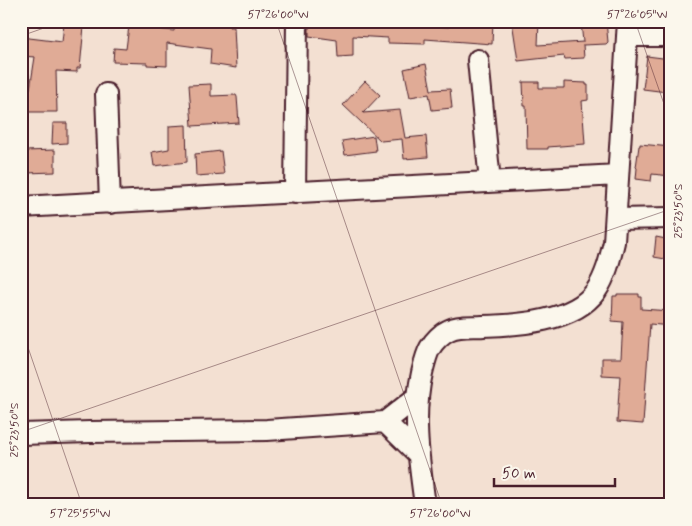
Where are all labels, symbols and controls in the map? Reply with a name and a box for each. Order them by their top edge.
text: 57°26'00"W [247,7,309,23]
text: 57°26'05"W [607,7,667,23]
text: 25°23'50"S [671,183,687,238]
text: 25°23'50"S [7,402,23,457]
scale bar [494,456,616,488]
text: 50 m [502,464,536,484]
text: 57°25'55"W [50,506,111,522]
text: 57°26'00"W [409,506,471,522]

